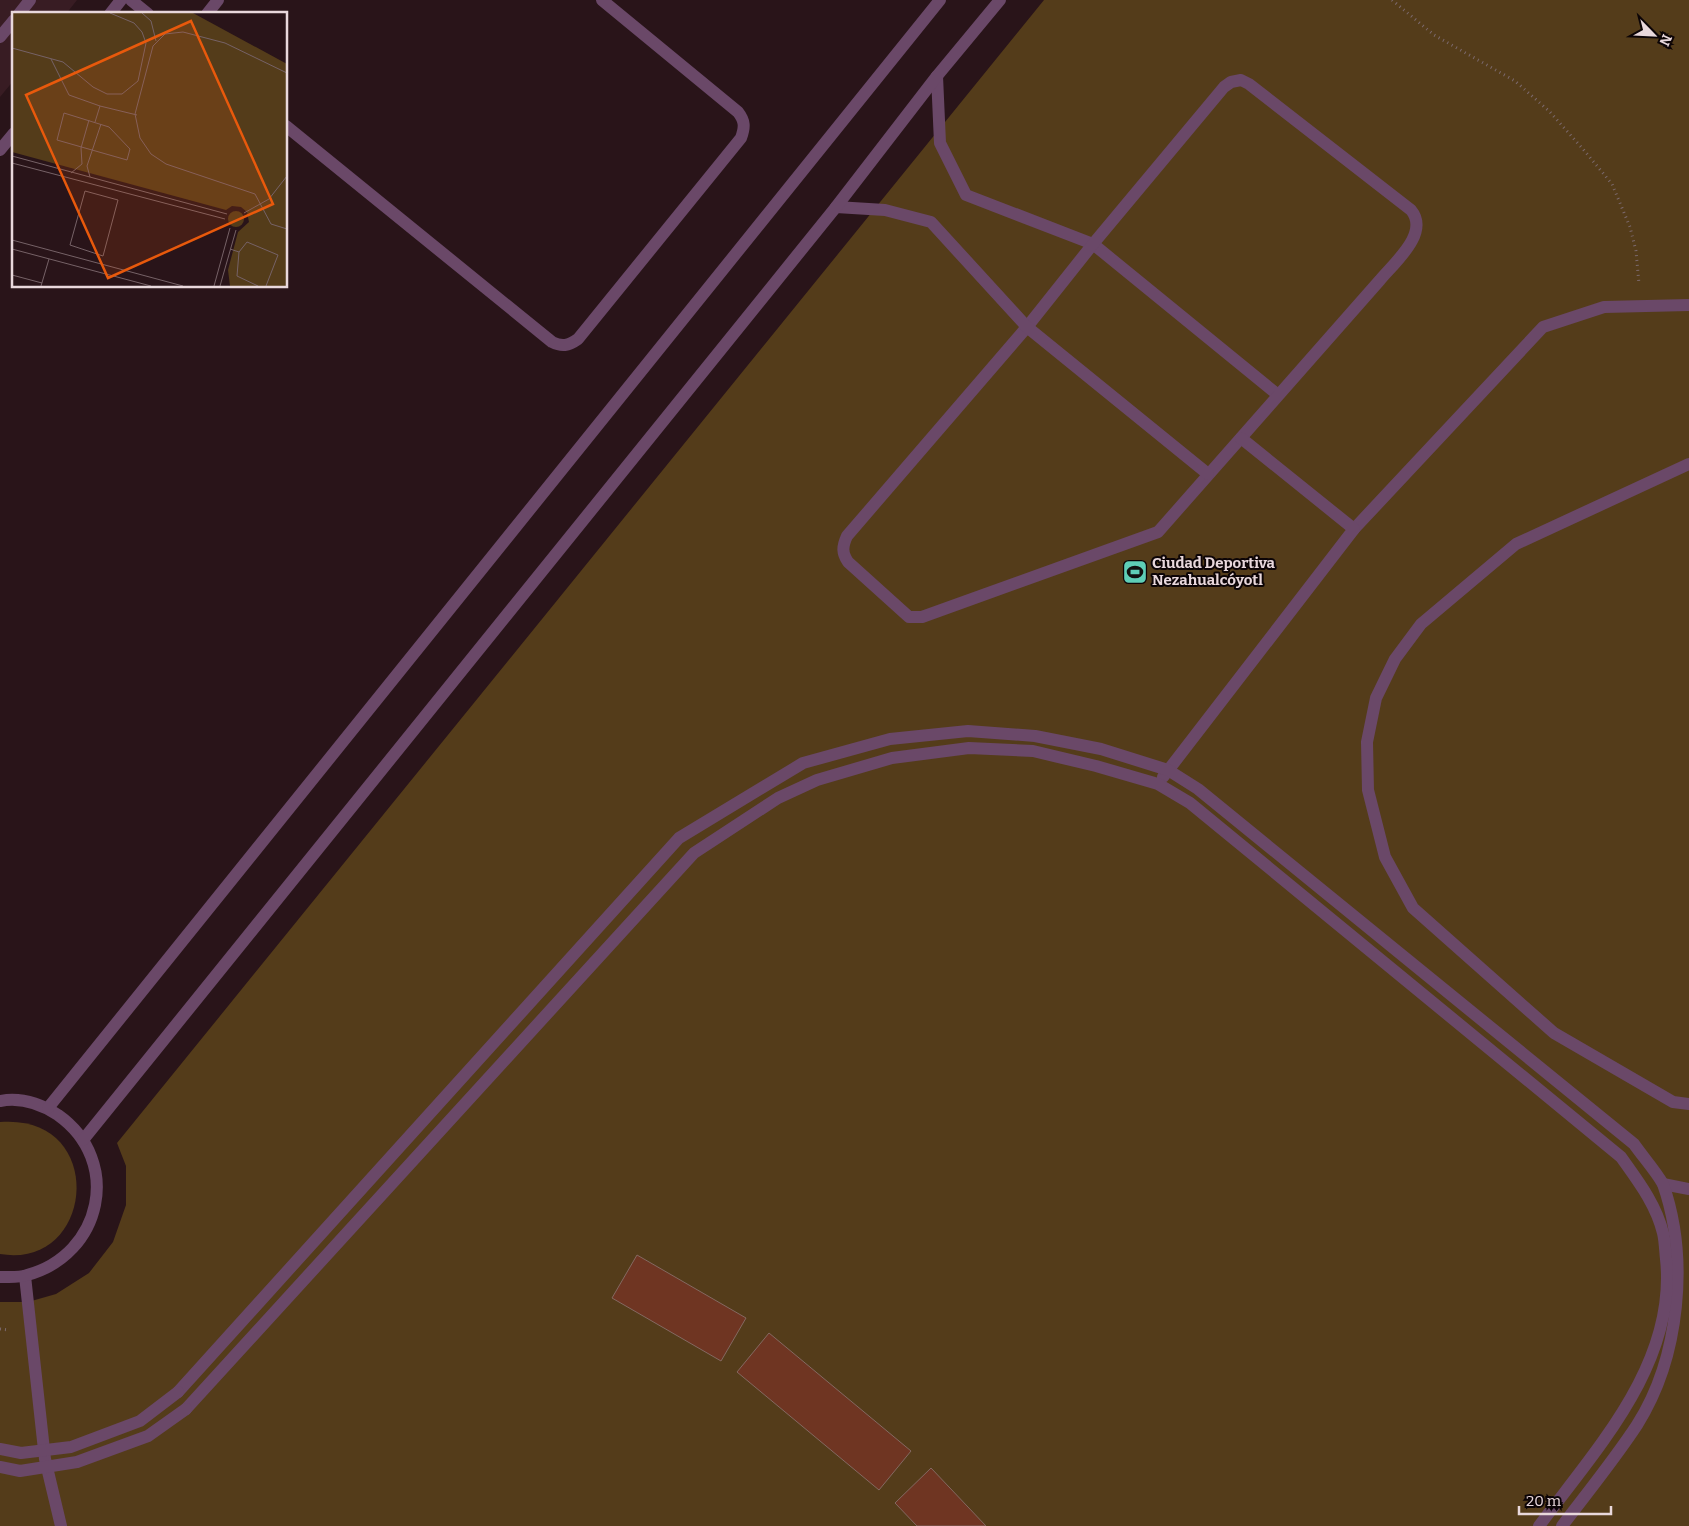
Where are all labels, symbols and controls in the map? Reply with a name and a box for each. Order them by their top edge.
north arrow [1629,10,1679,60]
inset map [12,12,288,288]
text: N [1655,32,1675,49]
place label: Ciudad Deportiva Nezahualcóyotl [1152,554,1276,589]
sports icon: Ciudad Deportiva Nezahualcóyotl [1122,559,1148,585]
scale bar [1519,1484,1612,1516]
text: 20 m [1526,1492,1562,1510]

